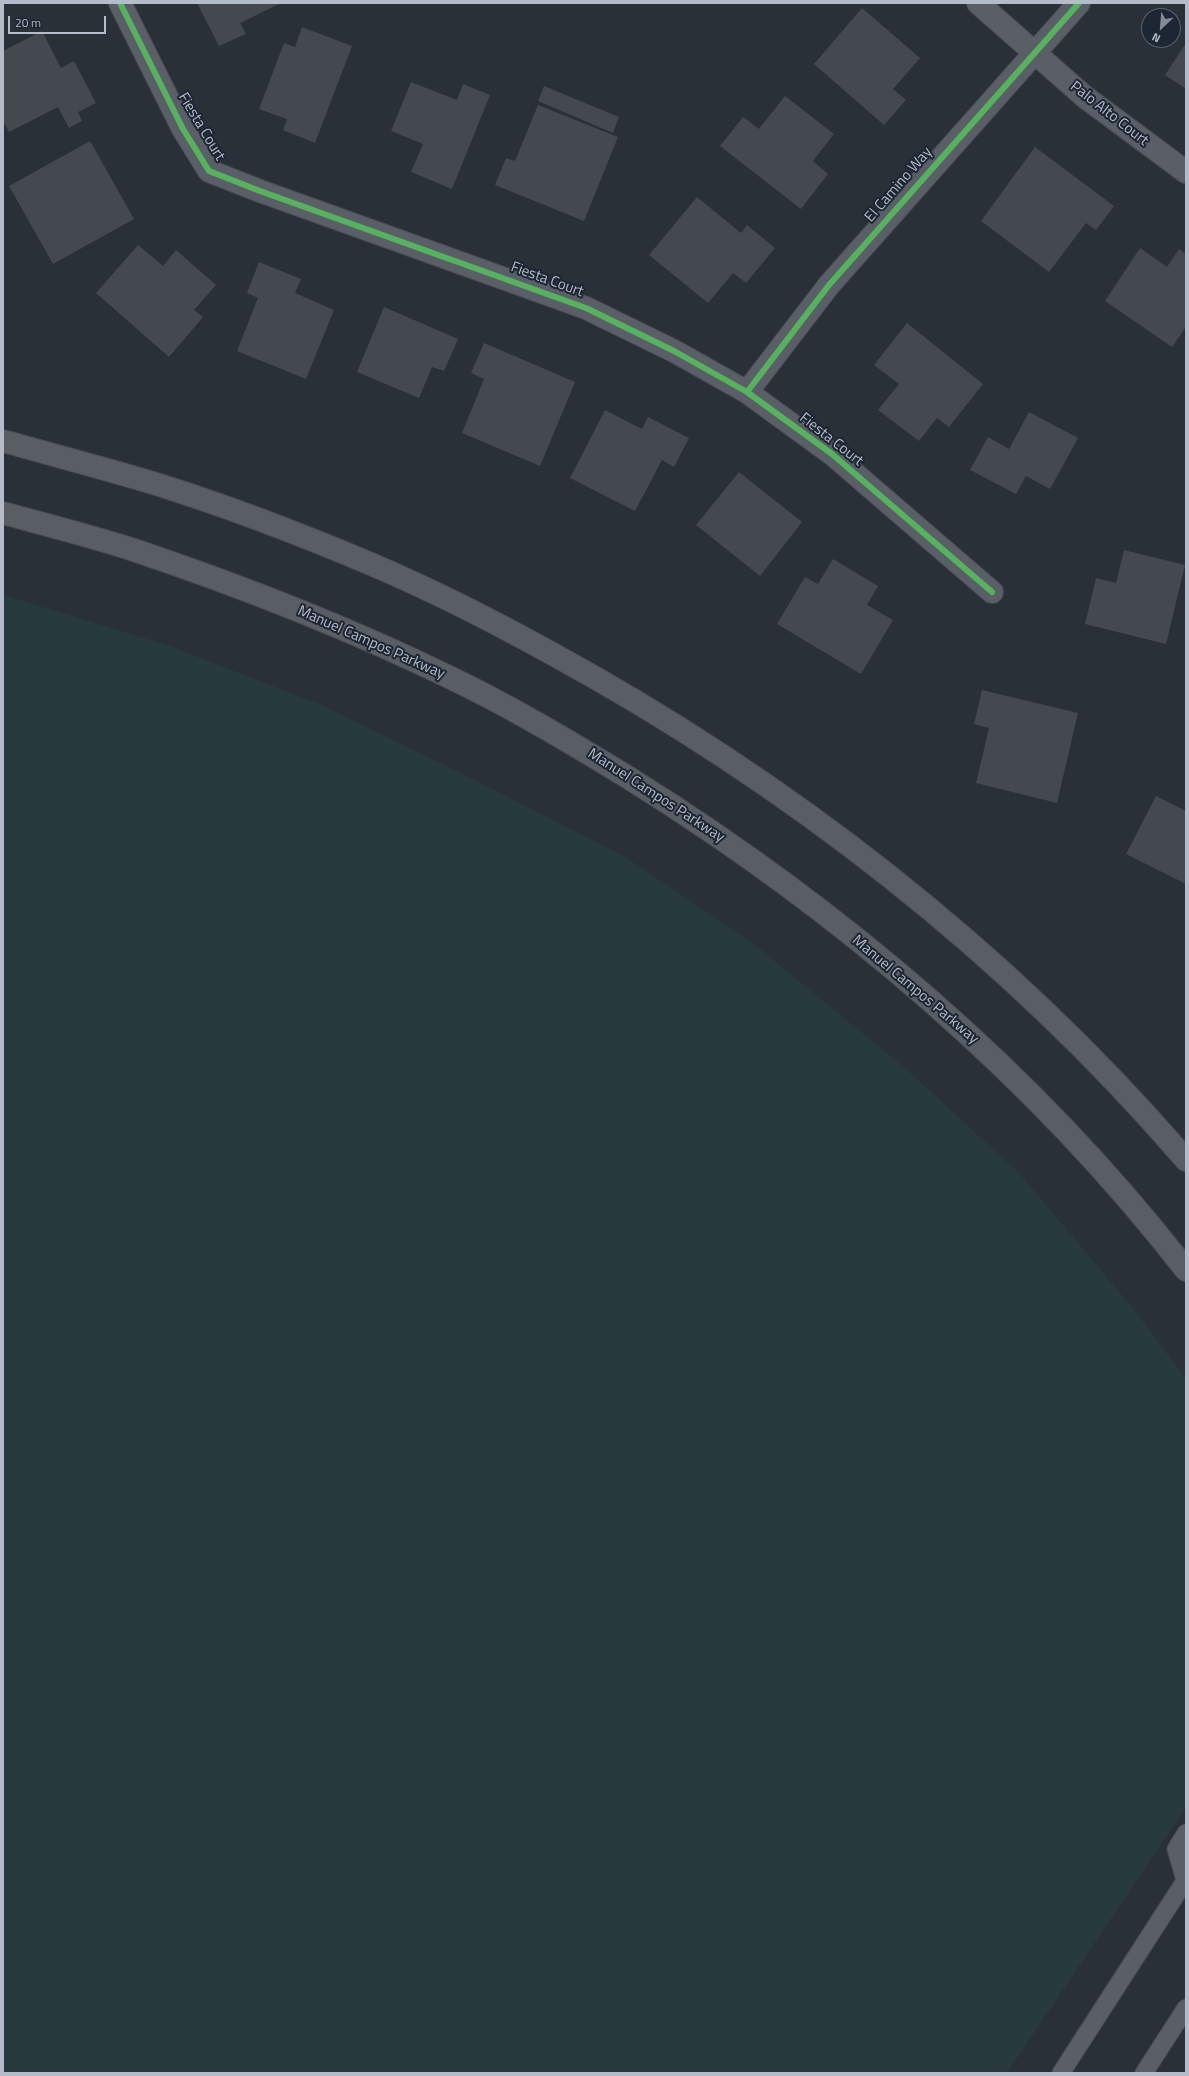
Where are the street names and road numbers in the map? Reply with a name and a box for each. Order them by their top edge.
street label: Palo Alto Court [1066,78,1152,150]
street label: Fiesta Court [174,90,228,164]
street label: El Camino Way [862,144,936,226]
street label: Fiesta Court [508,259,586,301]
street label: Fiesta Court [795,409,867,471]
street label: Manuel Campos Parkway [294,602,448,684]
street label: Manuel Campos Parkway [584,745,728,847]
street label: Manuel Campos Parkway [848,932,982,1048]

